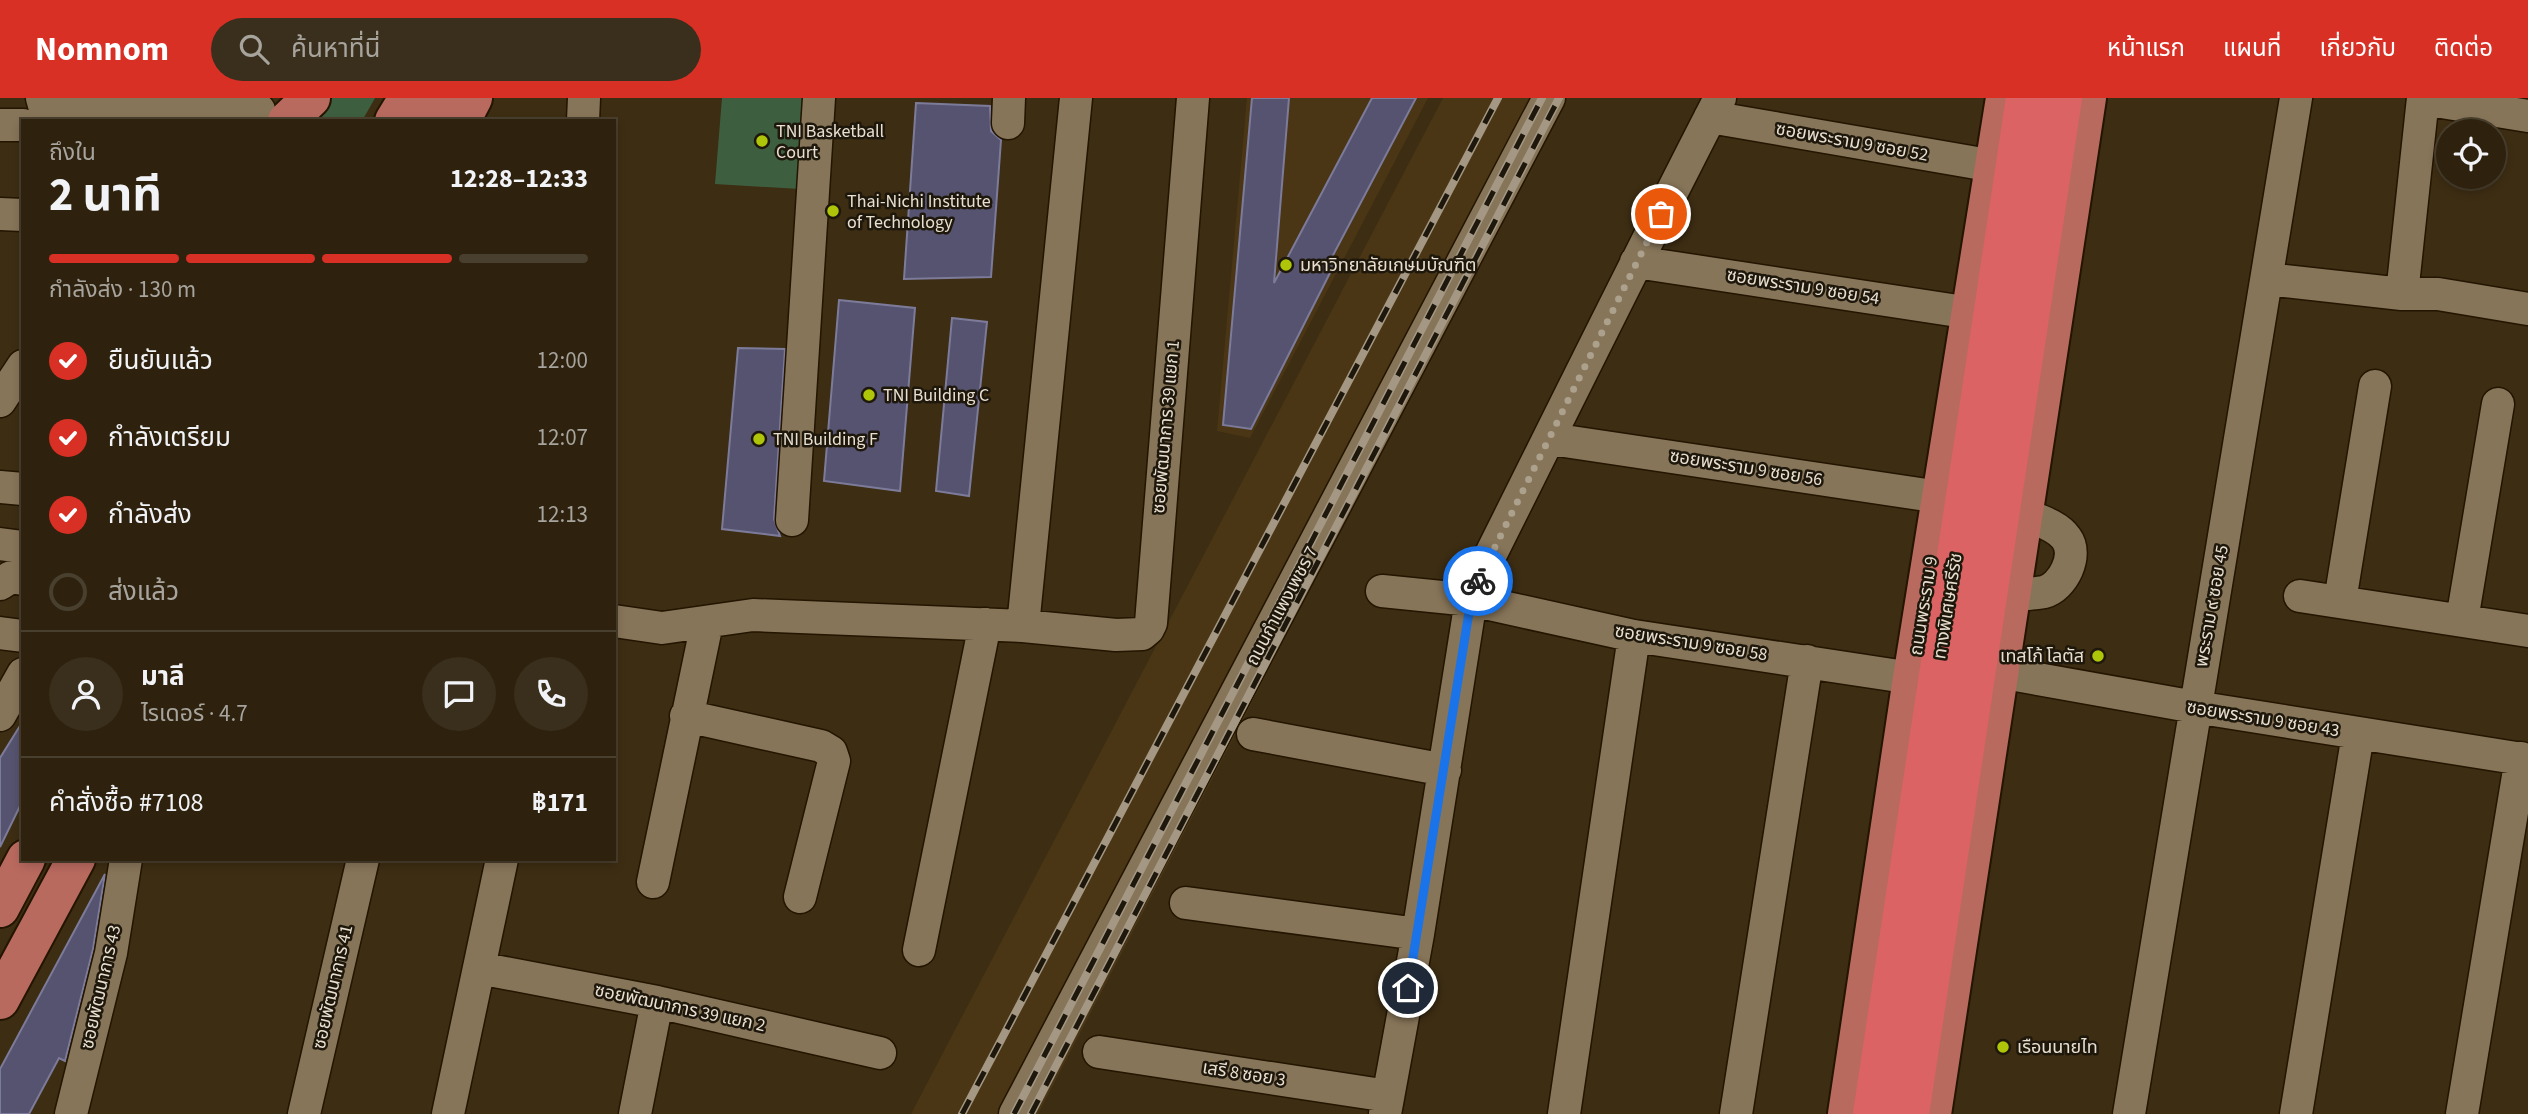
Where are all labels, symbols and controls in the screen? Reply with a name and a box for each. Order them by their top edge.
search box [211,18,701,81]
text: Nomnom [35,26,169,73]
icon: search [235,30,273,68]
text: ค้นหาที่นี่ [291,30,381,67]
text: หน้าแรก [2107,31,2185,66]
text: แผนที่ [2223,31,2281,66]
text: เกี่ยวกับ [2319,31,2396,66]
text: ติดต่อ [2434,31,2493,66]
street label: ซอยพระราม 9 ซอย 52 [1774,116,1930,168]
place label: TNI Basketball Court [776,119,884,165]
map controls [2436,119,2506,189]
button: locate [2436,119,2506,189]
marker: TNI Basketball Court [754,133,770,149]
text: ถึงใน [49,136,96,169]
text: 12:28–12:33 [450,160,588,197]
text: 2 นาที [49,163,162,228]
pin [1631,184,1691,244]
place label: Thai-Nichi Institute of Technology [847,189,991,235]
icon: bag [1642,195,1680,233]
marker: Thai-Nichi Institute of Technology [825,203,841,219]
place label: มหาวิทยาลัยเกษมบัณฑิต [1300,253,1476,278]
marker: มหาวิทยาลัยเกษมบัณฑิต [1278,257,1294,273]
street label: ซอยพระราม 9 ซอย 54 [1725,263,1881,311]
text: กำลังส่ง · 130 m [49,273,196,306]
street label: ซอยพัฒนาการ 39 แยก 1 [1146,339,1186,515]
icon: check [49,342,87,380]
text: ยืนยันแล้ว [108,342,213,379]
text: 12:00 [537,344,588,377]
place label: TNI Building C [883,383,989,408]
marker: TNI Building C [861,387,877,403]
icon: check [49,419,87,457]
text: กำลังเตรียม [108,419,231,456]
text: 12:07 [537,421,588,454]
place label: TNI Building F [773,427,878,452]
marker: TNI Building F [751,431,767,447]
street label: ซอยพระราม 9 ซอย 56 [1668,444,1824,492]
icon: check [49,496,87,534]
text: กำลังส่ง [108,496,192,533]
text: 12:13 [537,498,588,531]
street label: ถนนกำแพงเพชร 7 [1240,542,1324,670]
street label: พระราม ๙ ซอย 45 [2189,543,2235,669]
courier [1443,546,1513,616]
street label: ทางพิเศษศรีรัช [1927,551,1969,661]
street label: ถนนพระราม 9 [1904,555,1944,657]
icon: bike [1459,562,1497,600]
text: ส่งแล้ว [108,573,179,610]
street label: ซอยพระราม 9 ซอย 58 [1613,619,1769,667]
place label: เทสโก้ โลตัส [2000,644,2084,669]
marker: เทสโก้ โลตัส [2090,648,2106,664]
button: person [49,657,123,731]
button: chat [422,657,496,731]
button: phone [514,657,588,731]
text: มาลี [141,658,185,695]
street label: ซอยพระราม 9 ซอย 43 [2185,695,2341,743]
text: ไรเดอร์ · 4.7 [141,697,248,730]
text: คำสั่งซื้อ #7108 [49,784,204,821]
text: ฿171 [532,784,588,821]
street label: ซอยพัฒนาการ 43 [75,923,127,1051]
street label: ซอยพัฒนาการ 41 [307,923,359,1051]
pin [1378,958,1438,1018]
icon: home [1389,969,1427,1007]
street label: ซอยพัฒนาการ 39 แยก 2 [592,978,768,1038]
place label: เรือนนายไท [2017,1035,2098,1060]
marker: เรือนนายไท [1995,1039,2011,1055]
street label: เสรี 8 ซอย 3 [1201,1055,1287,1093]

